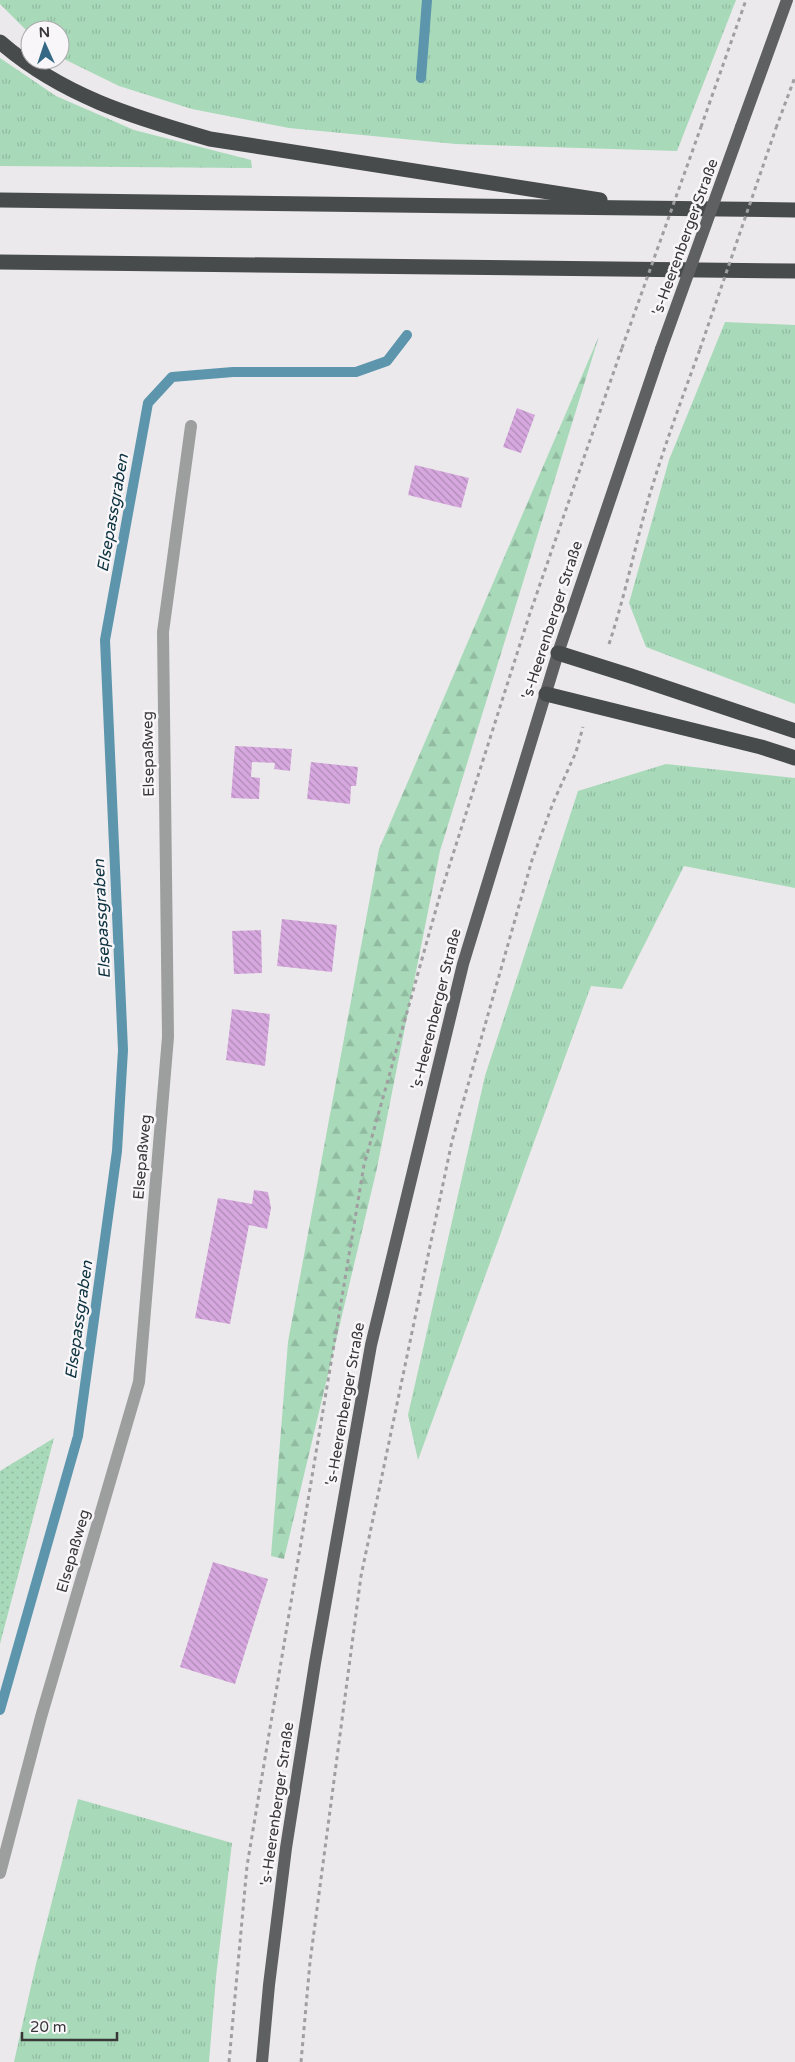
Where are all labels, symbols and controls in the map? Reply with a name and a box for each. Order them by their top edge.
north arrow [20,20,70,70]
text: N [38,24,50,41]
street label: 's-Heerenberger Straße [648,156,722,318]
water label: Elsepassgraben [93,451,133,574]
street label: 's-Heerenberger Straße [518,539,586,701]
street label: Elsepaßweg [138,711,158,797]
water label: Elsepassgraben [89,858,115,979]
street label: 's-Heerenberger Straße [407,927,465,1091]
street label: Elsepaßweg [129,1114,155,1200]
water label: Elsepassgraben [61,1258,97,1381]
street label: 's-Heerenberger Straße [322,1321,368,1487]
street label: Elsepaßweg [53,1507,93,1595]
street label: 's-Heerenberger Straße [257,1721,297,1887]
scale bar [22,2010,118,2042]
text: 20 m [30,2018,67,2036]

